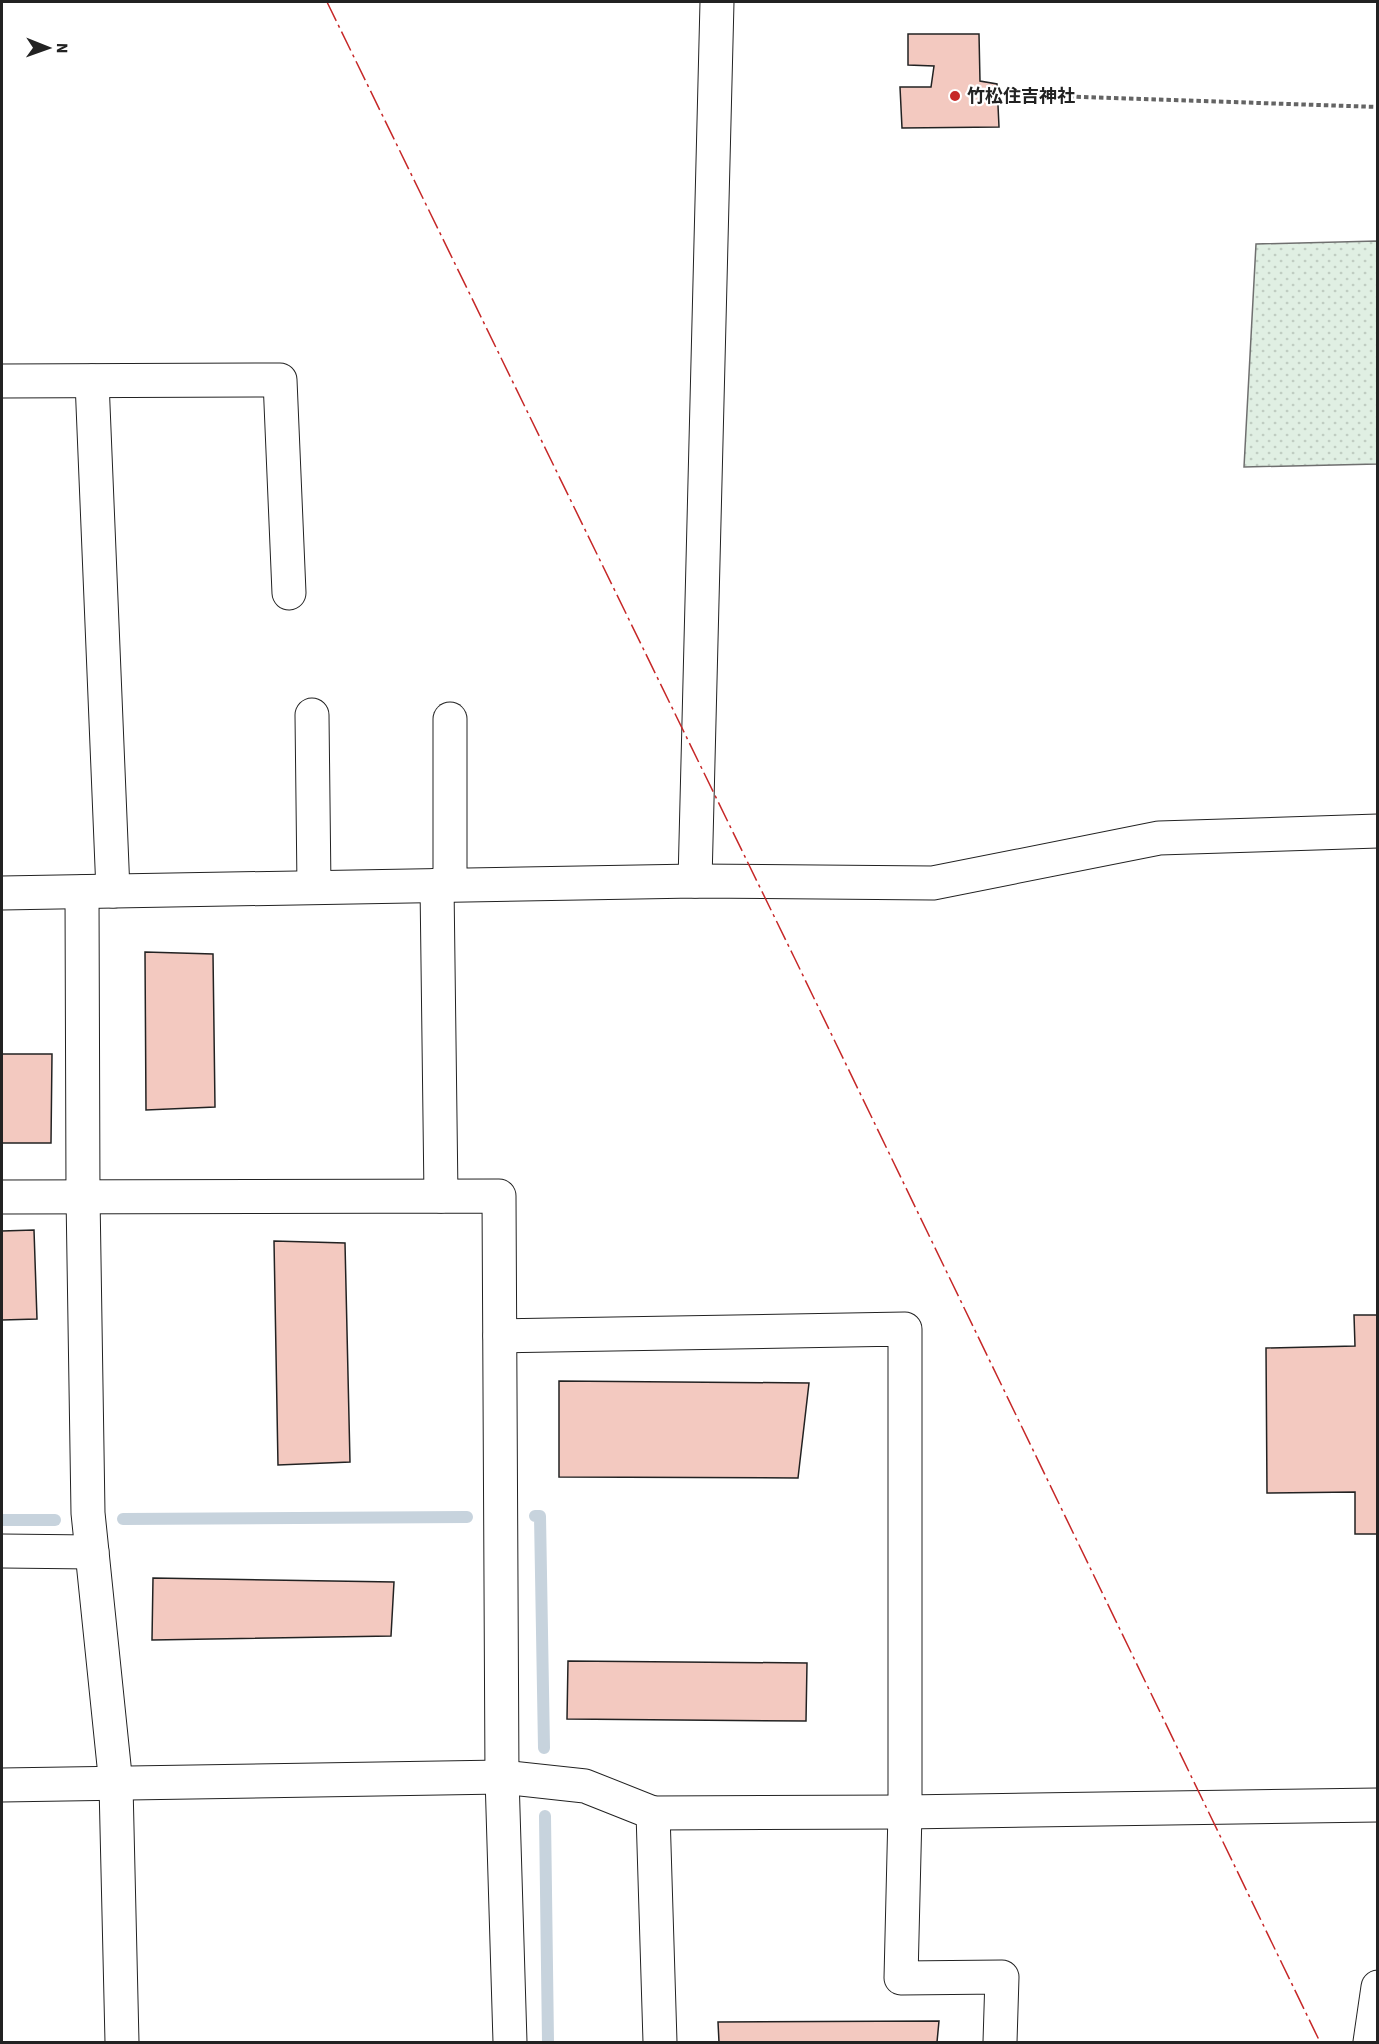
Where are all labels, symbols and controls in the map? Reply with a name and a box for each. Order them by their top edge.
north arrow [18,18,78,78]
text: N [51,43,73,54]
place label: 竹松住吉神社 [967,84,1075,109]
marker: 竹松住吉神社 [948,89,962,103]

